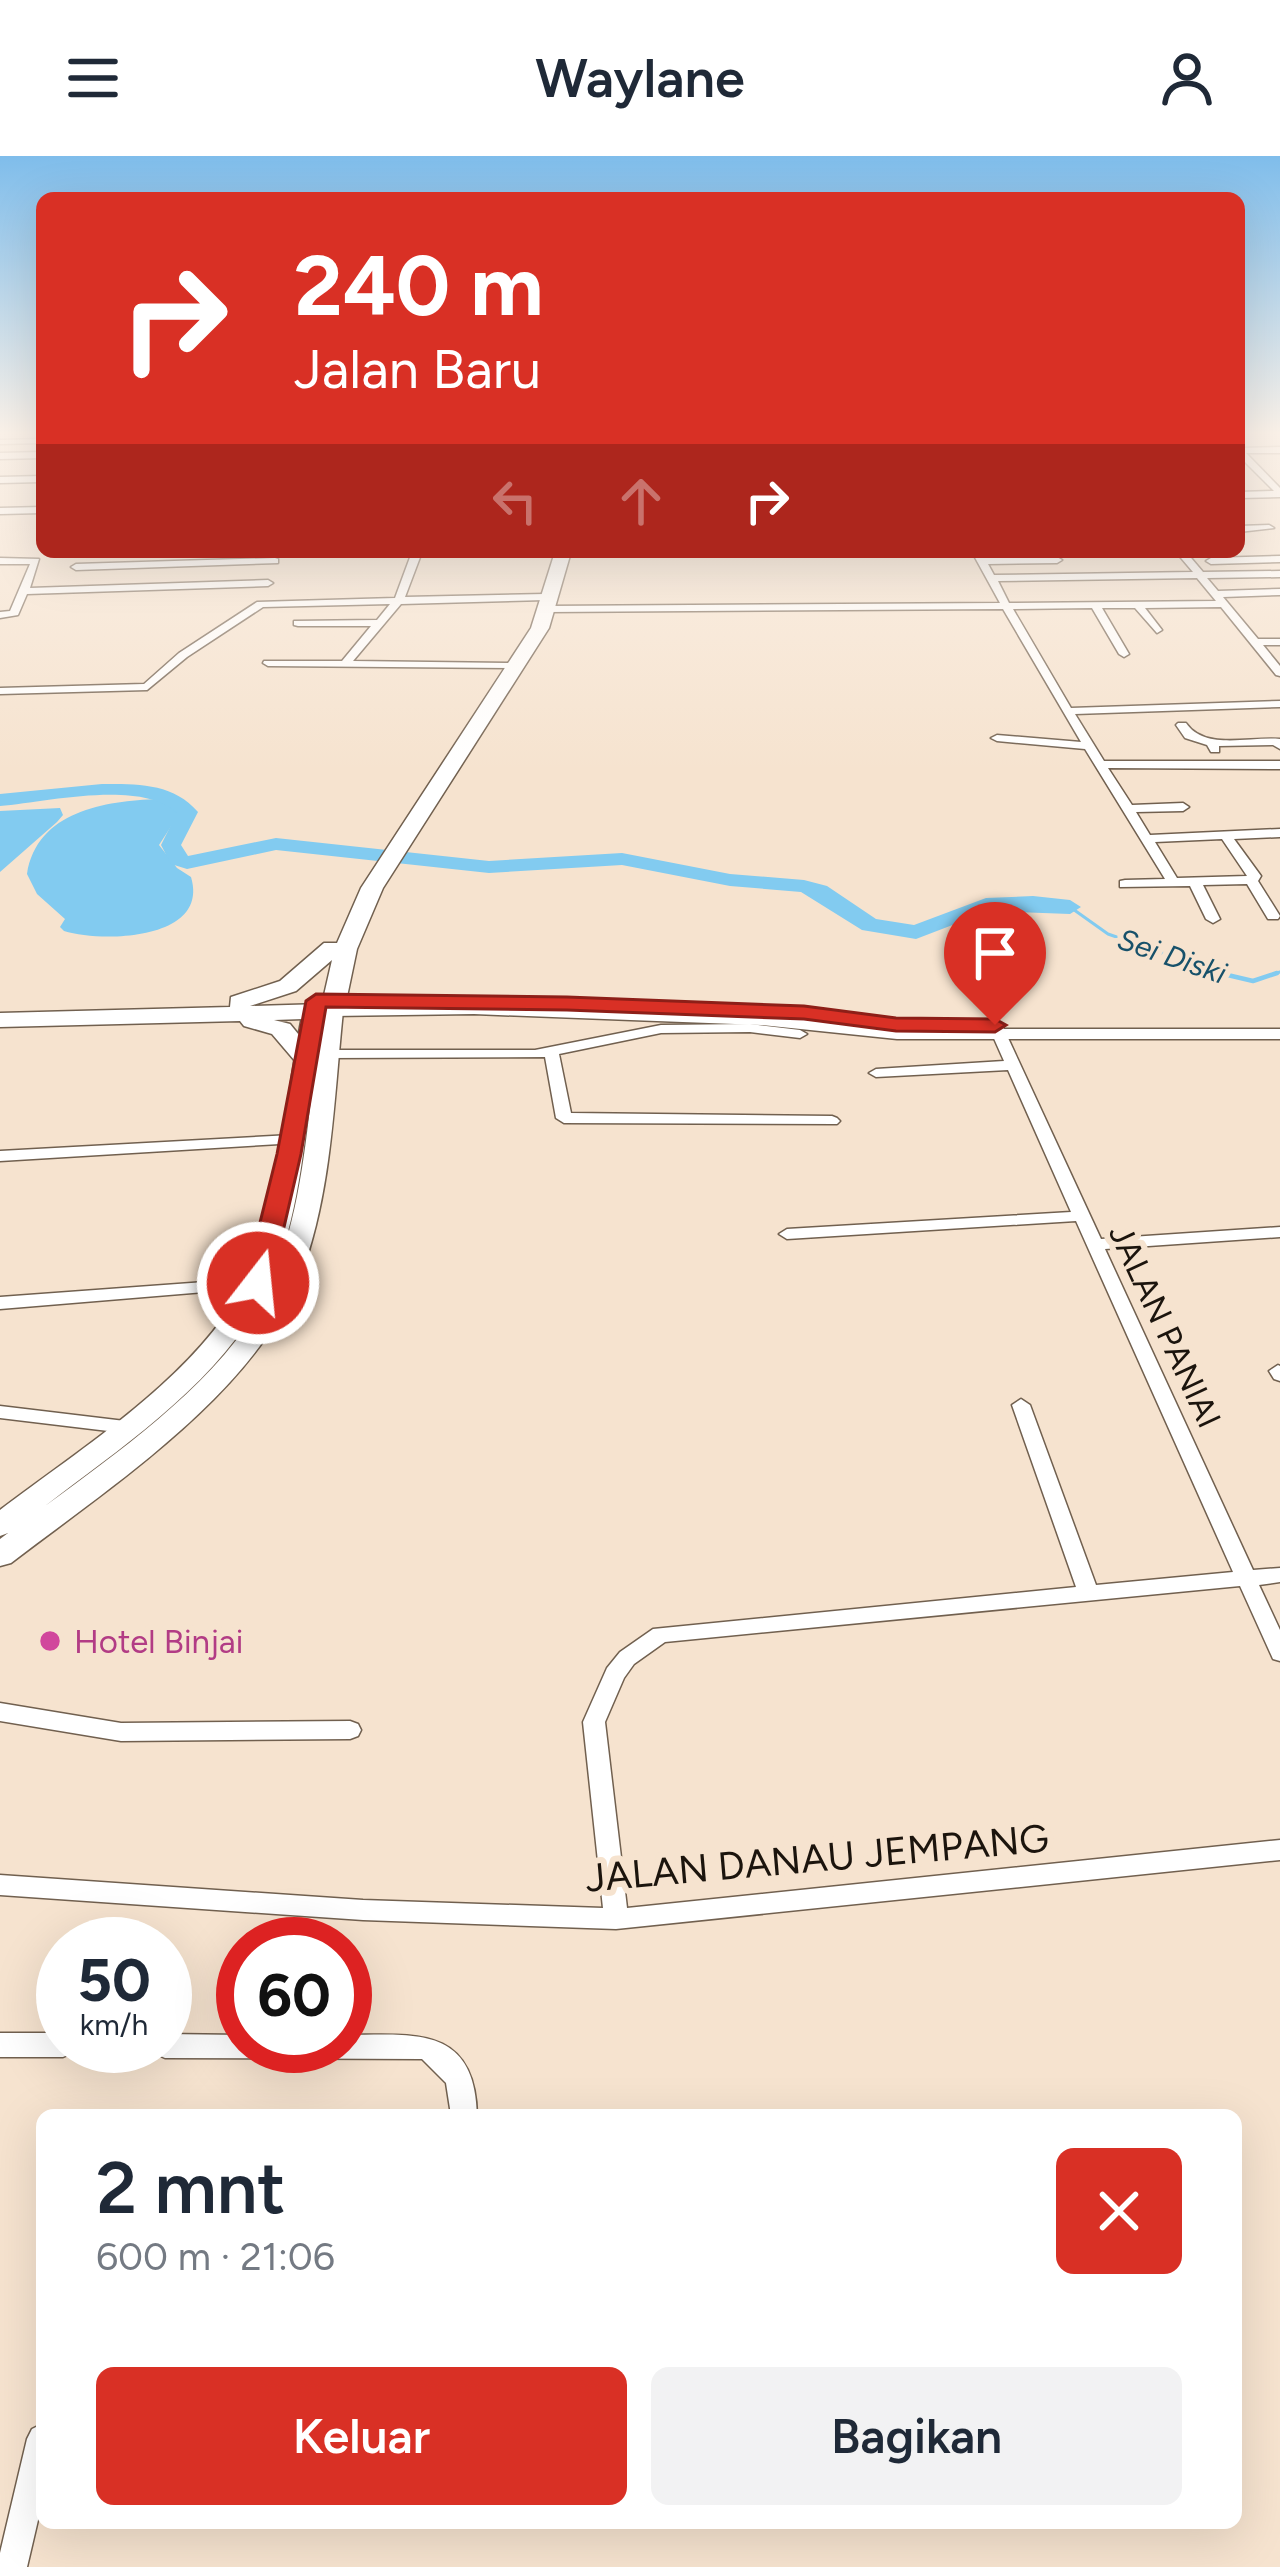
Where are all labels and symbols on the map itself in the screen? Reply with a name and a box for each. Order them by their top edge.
pin [944,902,1046,1025]
water label: Sei Diski [1113,920,1232,992]
street label: JALAN PANIAI [1101,1218,1229,1434]
position arrow [195,1220,321,1346]
place label: Hotel Binjai [74,1622,243,1661]
marker: Hotel Binjai [37,1628,63,1654]
street label: JALAN DANAU JEMPANG [583,1814,1051,1902]
speed limit sign: 60 [216,1917,372,2073]

